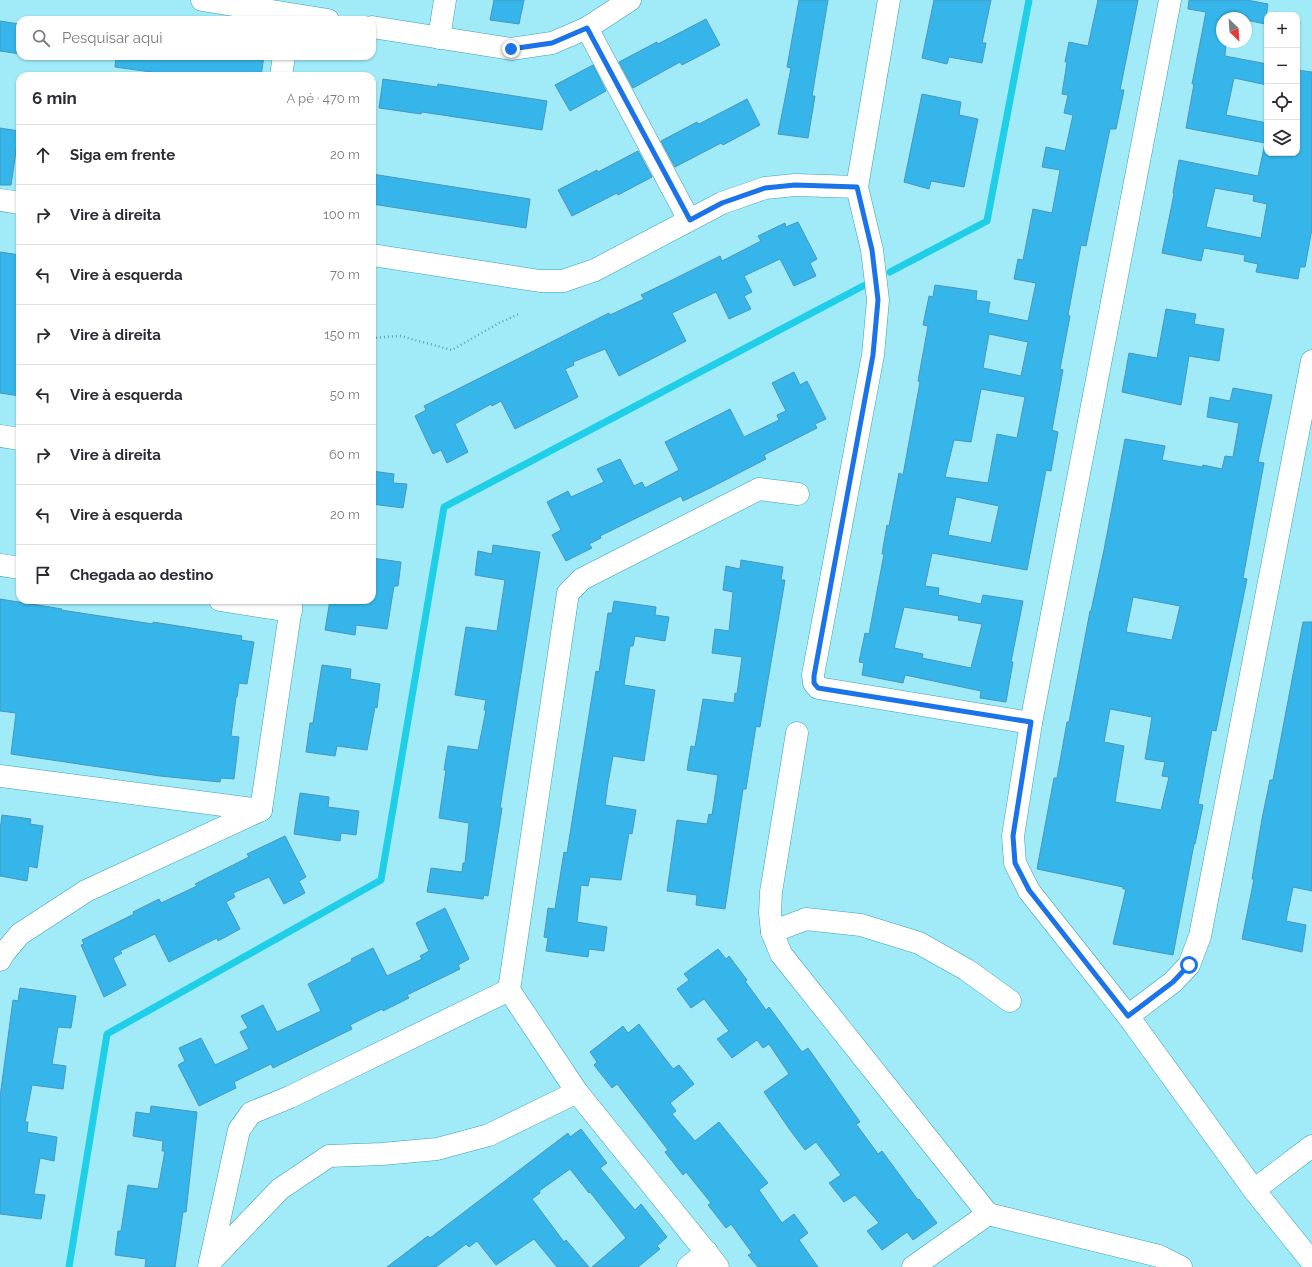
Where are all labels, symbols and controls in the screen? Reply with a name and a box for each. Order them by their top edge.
north arrow [1216,12,1252,48]
map controls [1264,12,1300,156]
button: + [1264,12,1300,48]
search box [16,16,376,60]
icon: search [30,27,52,49]
text: Pesquisar aqui [62,29,162,47]
route end [502,40,520,58]
button: − [1264,48,1300,84]
button: locate [1264,84,1300,120]
text: 6 min [32,88,77,108]
text: A pé · 470 m [286,91,360,106]
button: layers [1264,120,1300,156]
icon: ahead [32,144,54,166]
text: Siga em frente [70,146,175,164]
text: 20 m [330,147,360,162]
icon: right [32,204,54,226]
text: Vire à direita [70,206,161,224]
text: 100 m [323,207,360,222]
icon: left [32,264,54,286]
text: Vire à esquerda [70,266,183,284]
text: 70 m [330,267,360,282]
icon: right [32,324,54,346]
text: Vire à direita [70,326,161,344]
text: 150 m [324,327,360,342]
icon: left [32,384,54,406]
text: Vire à esquerda [70,386,183,404]
text: 50 m [330,387,360,402]
icon: right [32,444,54,466]
text: Vire à direita [70,446,161,464]
text: 60 m [329,447,360,462]
icon: left [32,504,54,526]
text: Vire à esquerda [70,506,183,524]
text: 20 m [330,507,360,522]
icon: arrive [32,564,54,586]
text: Chegada ao destino [70,566,213,584]
route start [1180,956,1198,974]

